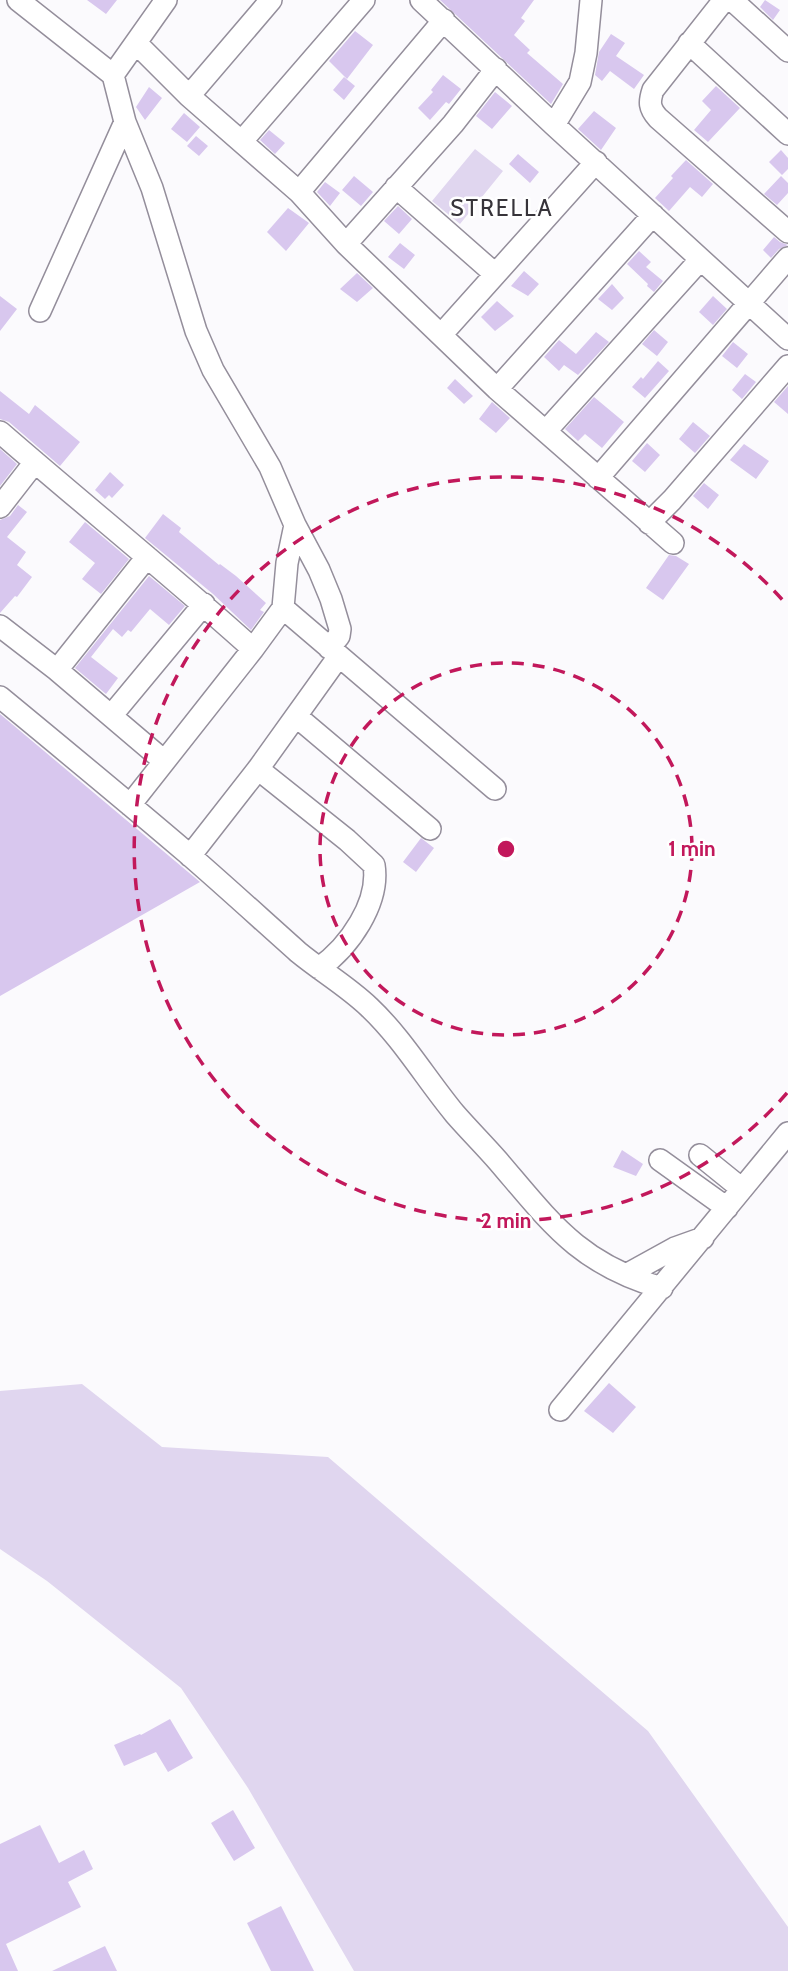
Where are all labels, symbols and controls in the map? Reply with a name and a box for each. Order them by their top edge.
district label: STRELLA [450,194,554,222]
text: 1 min [668,836,716,861]
centre of rings [494,837,518,861]
text: 2 min [481,1208,531,1233]

